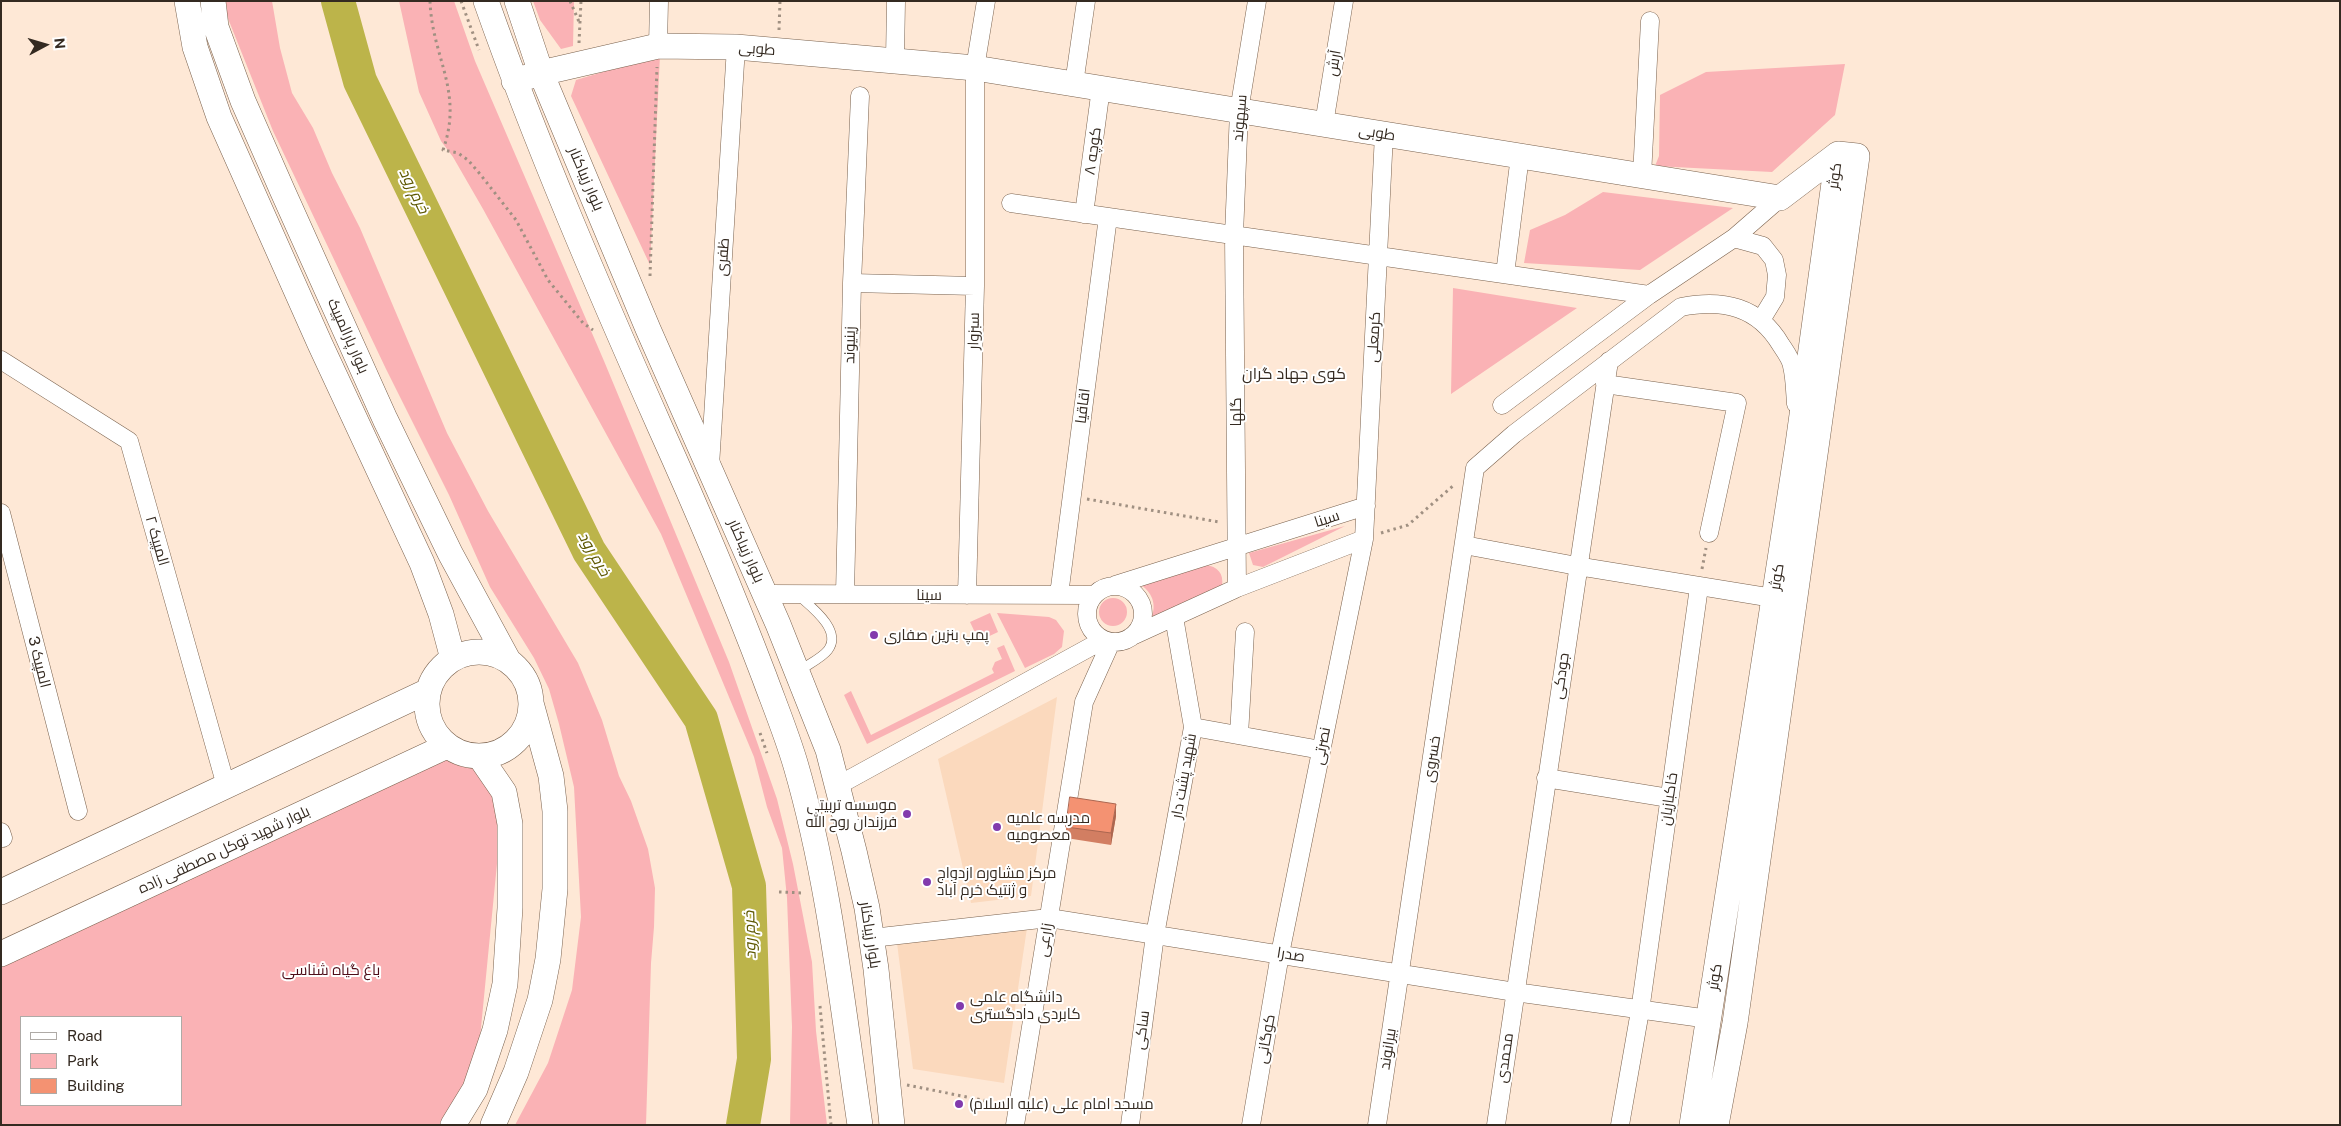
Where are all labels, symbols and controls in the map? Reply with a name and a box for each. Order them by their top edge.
north arrow [20,20,70,70]
text: N [51,37,68,50]
street label: طوبی [738,39,776,59]
street label: آرش [1323,49,1345,77]
street label: سپهوند [1229,94,1251,142]
street label: طوبی [1357,121,1397,145]
street label: کوچه ۸ [1081,126,1105,176]
street label: بلوار زیباکنار [564,144,608,214]
street label: کوثر [1824,162,1846,190]
water label: خرم رود [395,165,433,217]
street label: ظفری [713,237,733,277]
street label: بلوار پارالمپیک [323,296,373,376]
street label: کرمعلی [1364,311,1384,363]
street label: سبزوار [965,312,983,350]
street label: زینیوند [841,326,859,364]
district label: کوی جهاد گران [1242,364,1346,384]
street label: اقاقیا [1072,387,1094,425]
street label: گلها [1227,397,1245,427]
street label: سینا [1312,506,1342,532]
street label: المپیک ۲ [141,514,173,568]
street label: بلوار زیباکنار [724,516,768,586]
water label: خرم رود [574,528,614,580]
street label: کوثر [1766,562,1788,592]
street label: سینا [916,586,942,604]
place label: پمپ بنزین صفاری [884,626,989,644]
marker: پمپ بنزین صفاری [868,629,880,641]
street label: المپیک 3 [24,634,54,690]
street label: جودکی [1549,652,1573,700]
street label: نصرتی [1310,726,1334,766]
street label: شهید پشت دار [1168,732,1200,820]
street label: خسروی [1419,734,1445,784]
street label: خاکبازیان [1656,771,1682,827]
place label: موسسه تربیتی فرزندان روح الله [805,796,897,831]
street label: بلوار شهید توکل مصطفی زاده [135,802,313,898]
marker: موسسه تربیتی فرزندان روح الله [901,808,913,820]
place label: مدرسه علمیه معصومیه [1007,809,1090,844]
marker: مدرسه علمیه معصومیه [991,821,1003,833]
place label: مرکز مشاوره ازدواج و ژنتیک خرم آباد [937,864,1056,899]
marker: مرکز مشاوره ازدواج و ژنتیک خرم آباد [921,876,933,888]
street label: بلوار زیباکنار [856,900,884,970]
water label: خرم رود [740,911,760,959]
street label: زارعی [1033,922,1057,958]
street label: صدرا [1276,944,1306,966]
park label: باغ گیاه شناسی [282,961,380,979]
street label: کوثر [1704,962,1726,992]
place label: دانشگاه علمی کابردی دادگستری [970,988,1081,1023]
marker: دانشگاه علمی کابردی دادگستری [954,1000,966,1012]
street label: ساکی [1130,1009,1154,1051]
street label: کوگانی [1253,1013,1279,1065]
legend [20,1016,182,1106]
text: Road [67,1027,103,1044]
street label: بیرانوند [1376,1027,1400,1071]
street label: محمدی [1493,1032,1517,1084]
text: Park [67,1052,99,1069]
text: Building [67,1077,125,1094]
place label: مسجد امام علی (علیه السلام) [969,1095,1154,1113]
marker: مسجد امام علی (علیه السلام) [953,1098,965,1110]

